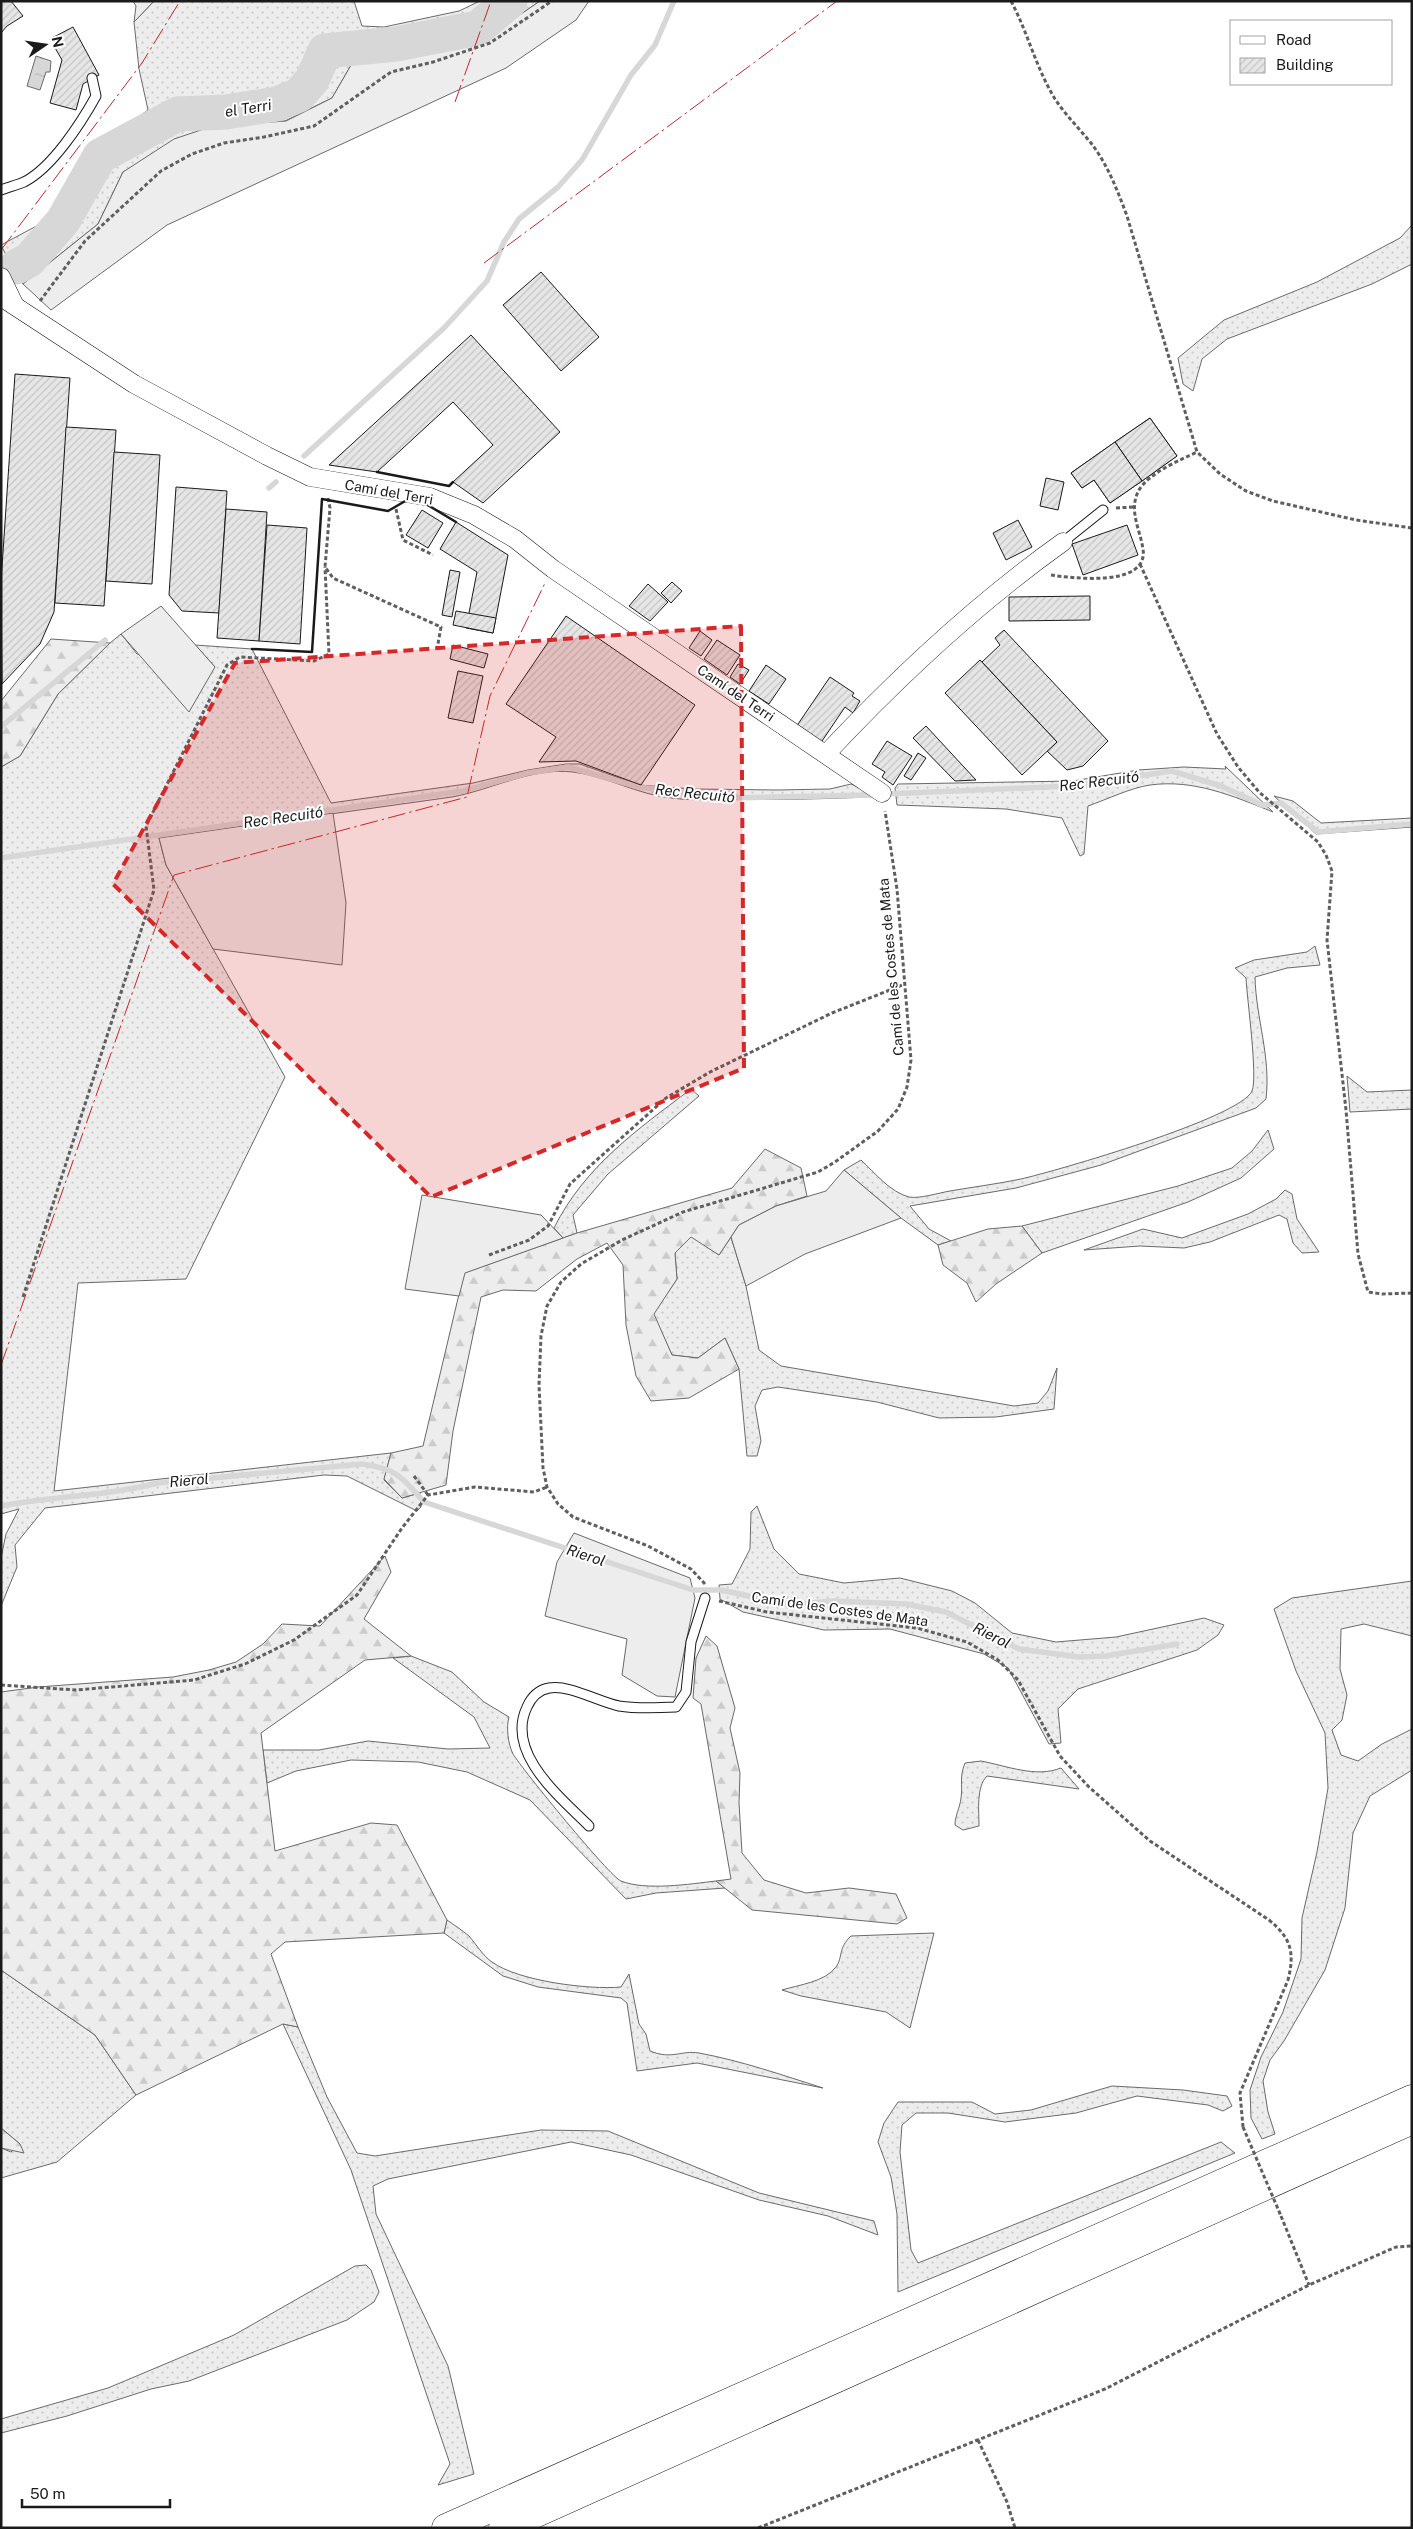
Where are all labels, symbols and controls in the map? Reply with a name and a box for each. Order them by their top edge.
north arrow [20,20,70,70]
legend [1230,20,1393,85]
text: Road [1276,31,1312,48]
text: N [49,35,67,49]
text: Building [1276,56,1334,73]
water label: el Terri [224,96,273,120]
street label: Camí del Terri [343,476,435,508]
street label: Camí del Terri [694,661,778,725]
water label: Rec Recuitó [1058,768,1140,794]
water label: Rec Recuitó [654,780,736,806]
water label: Rec Recuitó [242,803,324,831]
street label: Camí de les Costes de Mata [875,878,907,1056]
water label: Rierol [168,1470,210,1490]
water label: Rierol [565,1541,607,1569]
street label: Camí de les Costes de Mata [751,1589,929,1629]
water label: Rierol [970,1618,1014,1652]
scale bar [22,2476,170,2508]
text: 50 m [30,2485,65,2502]

